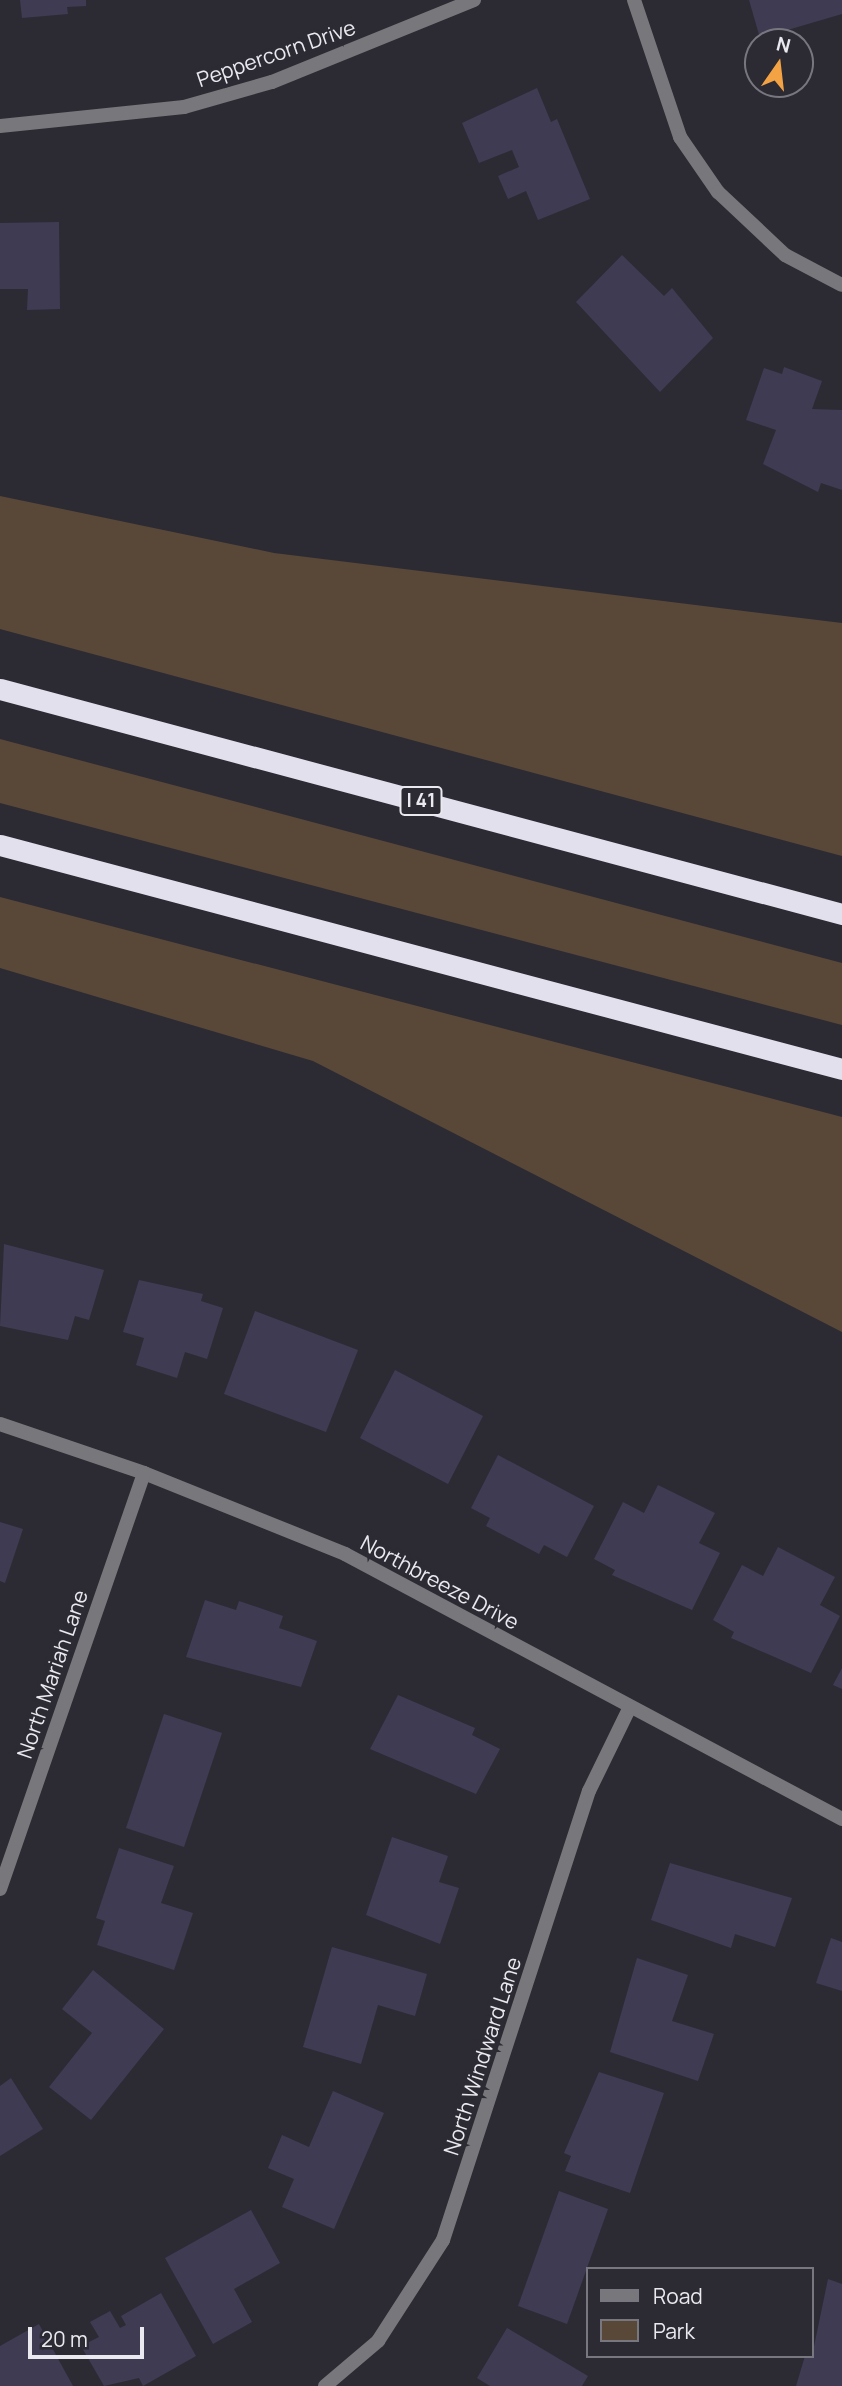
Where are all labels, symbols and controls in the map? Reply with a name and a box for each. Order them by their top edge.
street label: Peppercorn Drive [193,14,359,92]
north arrow [744,28,814,98]
text: N [774,30,793,59]
road number: I 41 [398,786,444,816]
street label: Northbreeze Drive [357,1530,523,1634]
street label: North Mariah Lane [11,1586,93,1762]
street label: North Windward Lane [438,1954,526,2158]
legend [586,2267,814,2358]
text: Road [653,2282,703,2310]
scale bar [32,2312,147,2356]
text: Park [653,2317,695,2345]
text: 20 m [41,2325,88,2353]

